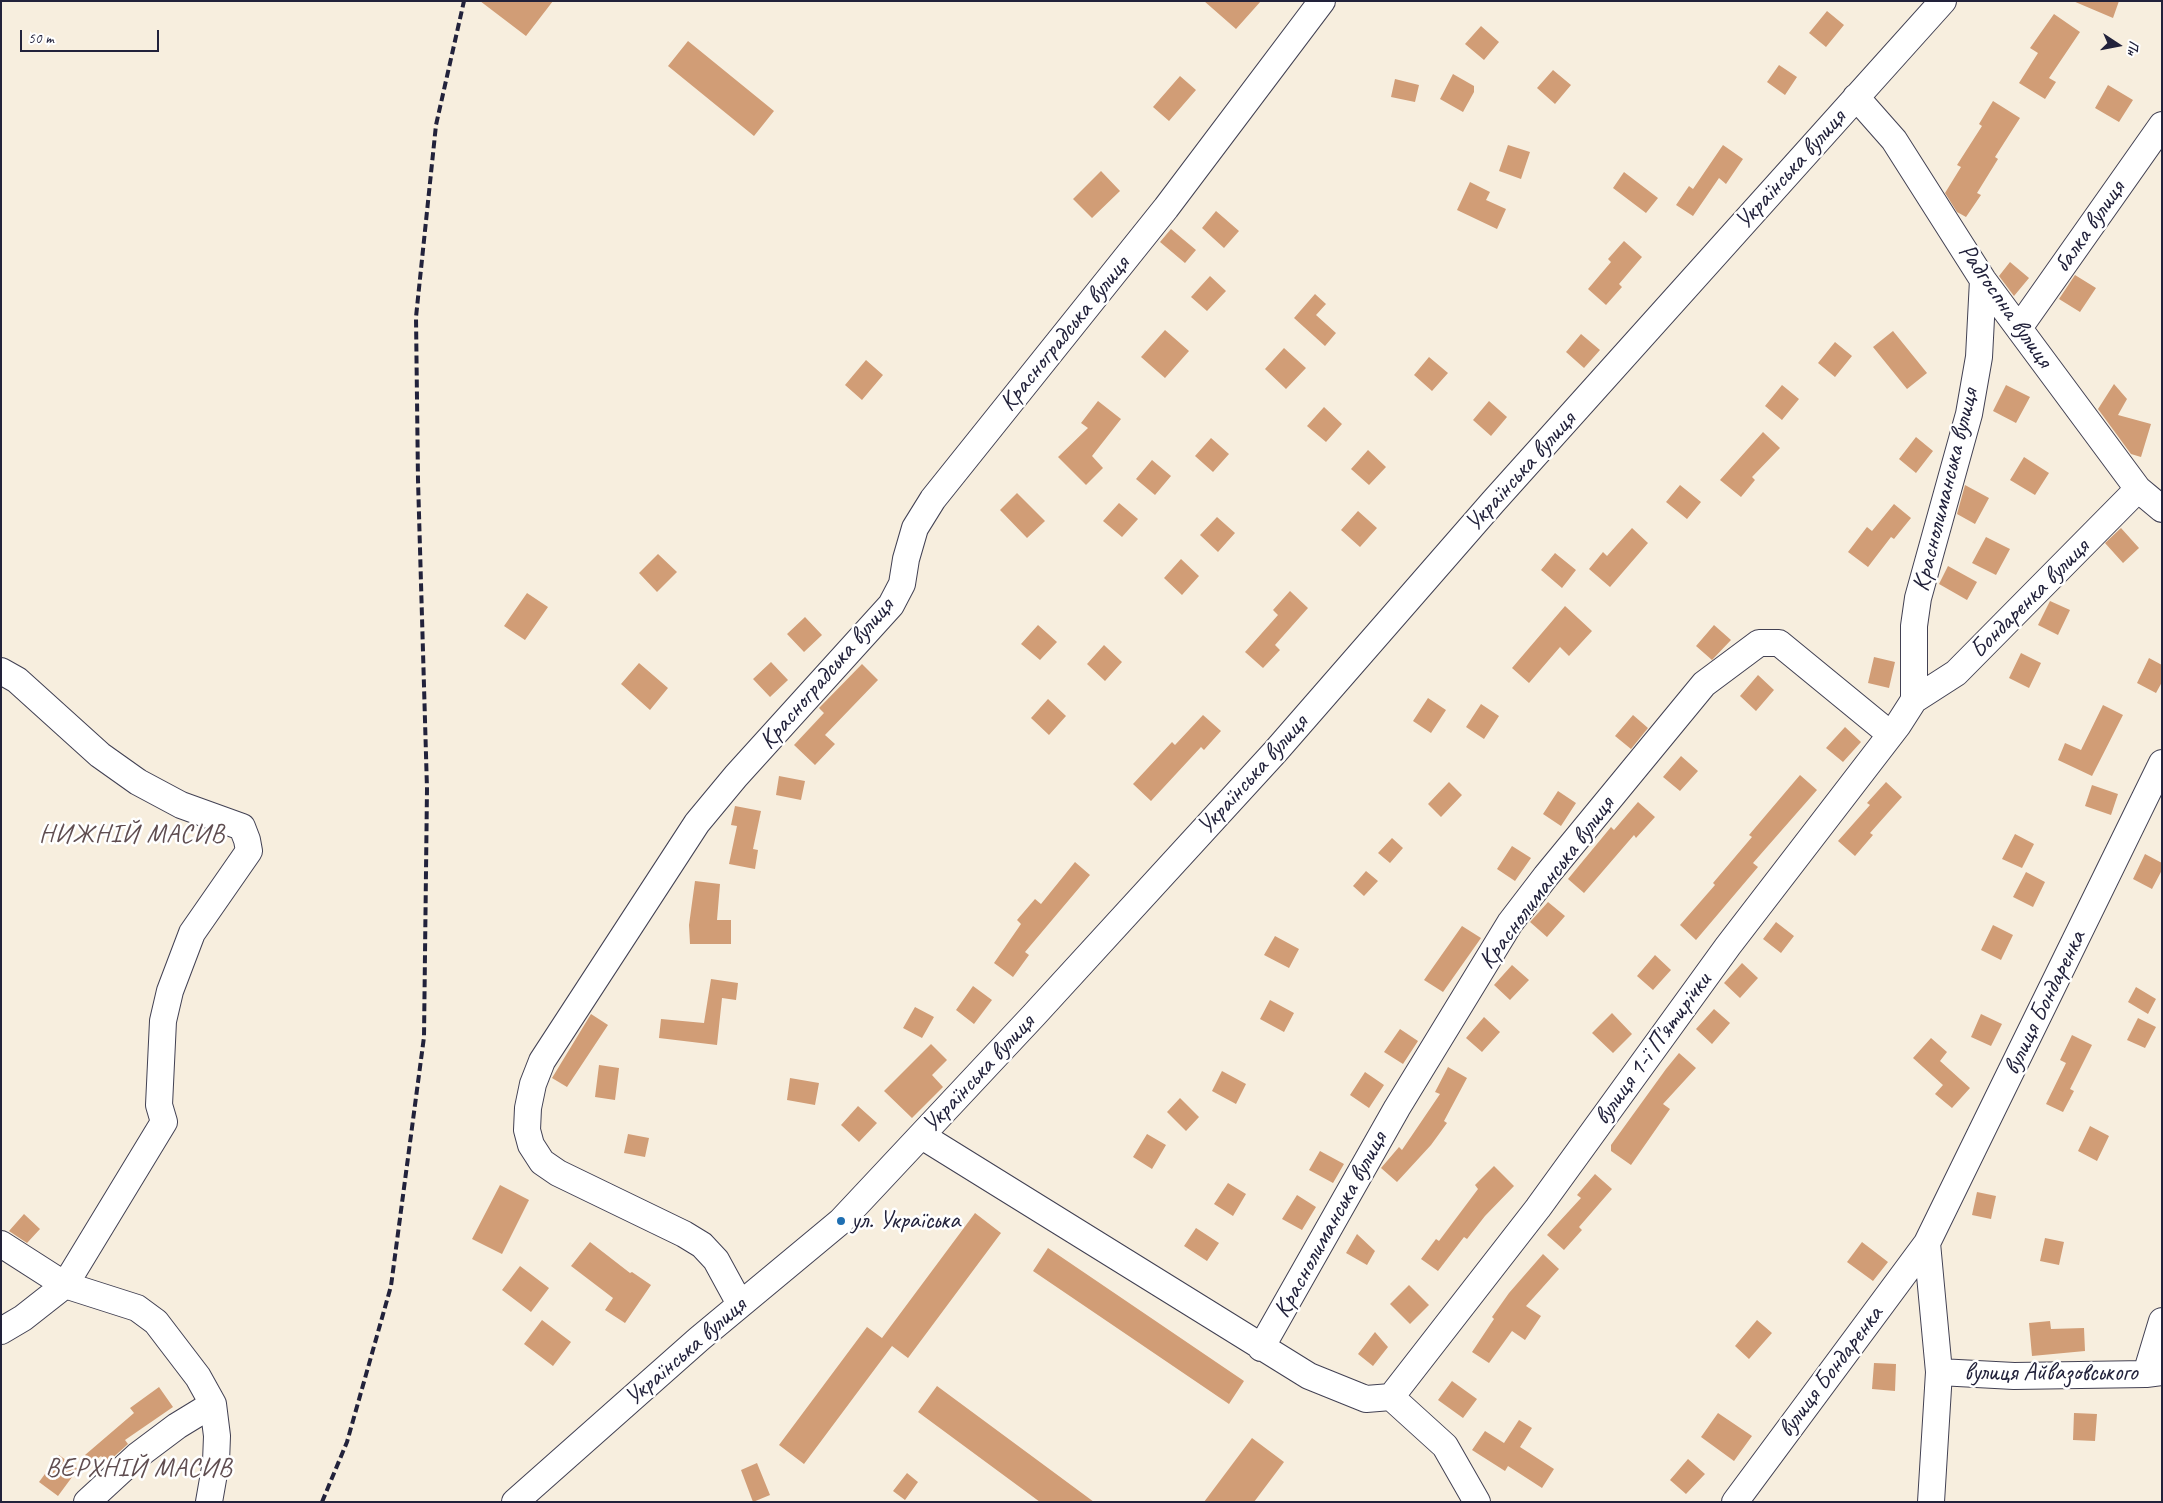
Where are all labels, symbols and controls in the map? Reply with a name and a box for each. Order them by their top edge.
scale bar [22,20,161,52]
north arrow [2093,20,2143,70]
text: 50 m [28,29,54,48]
text: Пн [2123,39,2143,57]
street label: Українська вулиця [1729,104,1853,236]
street label: балка вулиця [2048,175,2132,279]
street label: Радгоспна вулиця [1951,238,2059,374]
street label: Красноградська вулиця [993,251,1137,417]
street label: Краснолиманська вулиця [1906,386,1986,594]
street label: Українська вулиця [1459,406,1583,538]
street label: Бондаренка вулиця [1964,533,2096,665]
street label: Красноградська вулиця [753,592,901,756]
street label: Українська вулиця [1191,709,1315,841]
street label: Краснолиманська вулиця [1472,791,1622,975]
district label: НИЖНІЙ МАСИВ [38,819,226,851]
street label: вулиця Бондаренка [1997,926,2093,1080]
street label: вулиця 1-ї П'ятирічки [1588,967,1718,1131]
street label: Українська вулиця [916,1008,1042,1140]
street label: Краснолиманська вулиця [1268,1127,1394,1323]
place label: ул. Україська [851,1206,960,1236]
marker: ул. Україська [835,1215,847,1227]
street label: Українська вулиця [619,1291,753,1413]
street label: вулиця Бондаренка [1772,1300,1890,1444]
street label: вулиця Айвазовського [1964,1358,2138,1388]
district label: ВЕРХНІЙ МАСИВ [44,1453,234,1485]

